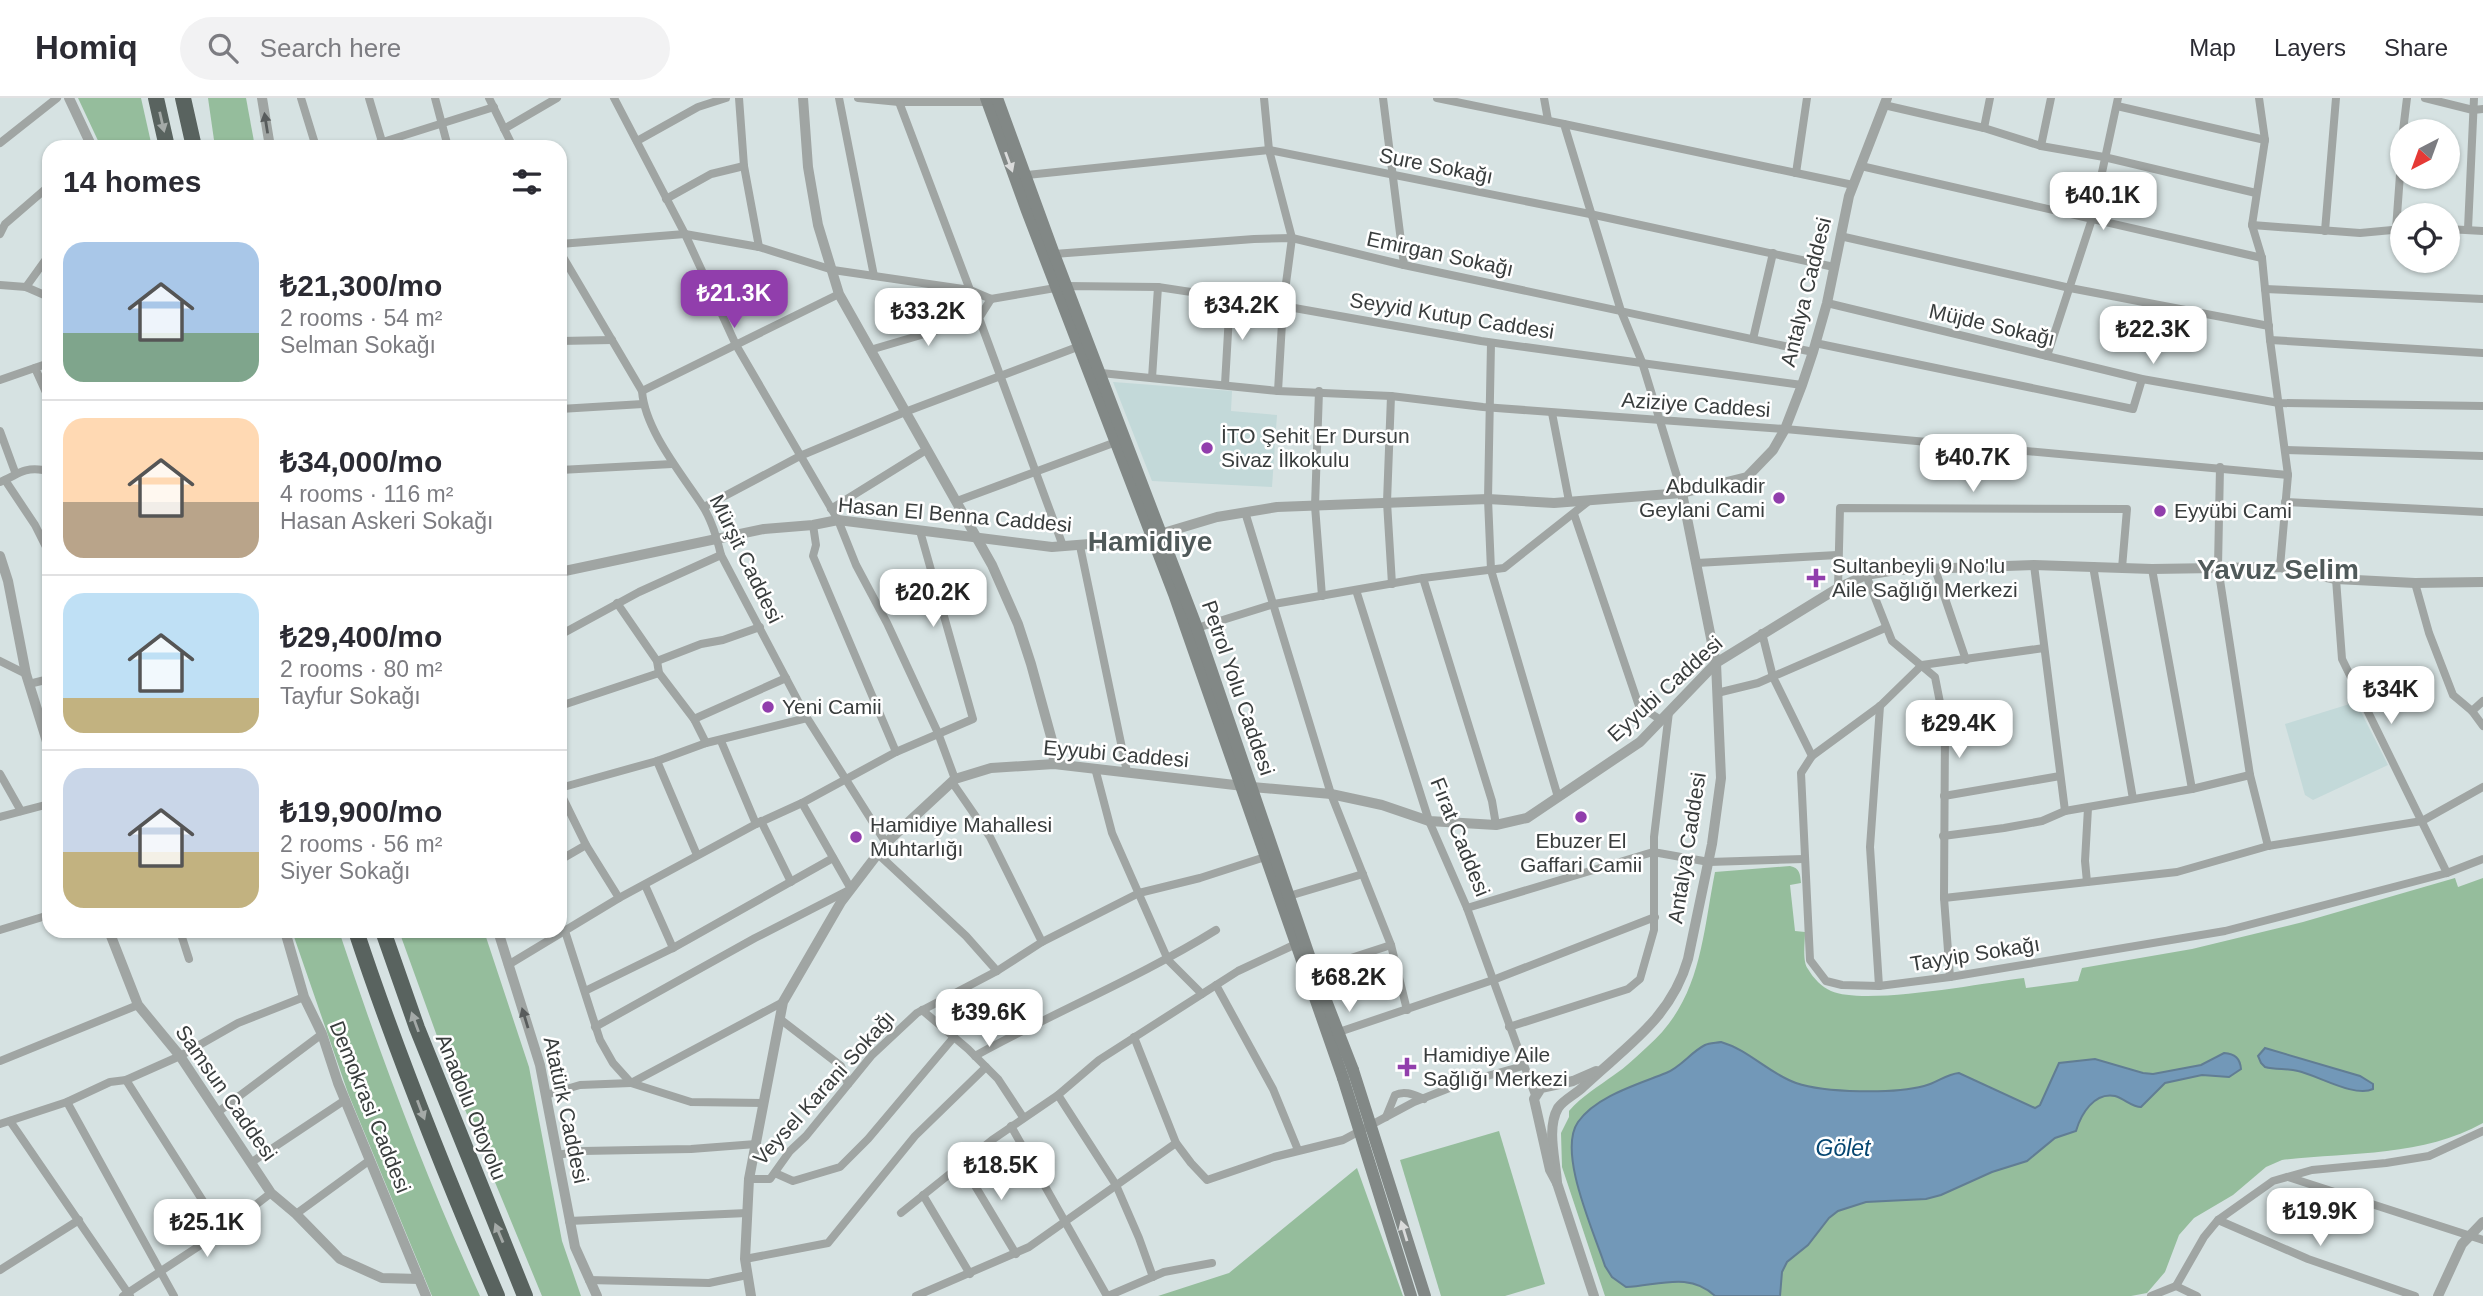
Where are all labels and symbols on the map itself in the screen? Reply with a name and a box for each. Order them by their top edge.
one-way arrow [260,111,271,133]
one-way arrow [157,112,168,134]
north arrow [2390,119,2460,189]
street label: Sure Sokağı [1377,143,1495,188]
one-way arrow [1004,152,1015,173]
pin: ₺40.1K [2046,172,2160,232]
street label: Antalya Caddesi [1776,215,1835,369]
street label: Emirgan Sokağı [1365,227,1516,280]
pin: ₺21.3K [677,271,791,330]
pin: ₺34.2K [1185,282,1299,342]
pin: ₺33.2K [871,288,985,348]
street label: Seyyid Kutup Caddesi [1348,288,1556,343]
street label: Müjde Sokağı [1927,299,2057,350]
pin: ₺22.3K [2096,306,2210,366]
street label: Aziziye Caddesi [1621,388,1771,421]
place label: İTO Şehit Er Dursun Sivaz İlkokulu [1221,424,1410,471]
pin: ₺40.7K [1916,434,2030,494]
marker: İTO Şehit Er Dursun Sivaz İlkokulu [1199,440,1215,456]
place label: Abdulkadir Geylani Cami [1639,474,1765,521]
marker: Abdulkadir Geylani Cami [1771,490,1787,506]
street label: Mürşit Caddesi [705,491,787,627]
street label: Hasan El Benna Caddesi [837,493,1073,536]
place label: Eyyübi Cami [2174,499,2292,522]
marker: Eyyübi Cami [2152,503,2168,519]
district label: Hamidiye [1088,526,1212,557]
place label: Sultanbeyli 9 No'lu Aile Sağlığı Merkezi [1832,554,2018,601]
district label: Yavuz Selim [2197,554,2359,585]
marker: Sultanbeyli 9 No'lu Aile Sağlığı Merkezi [1806,568,1826,588]
pin: ₺20.2K [876,570,990,629]
street label: Petrol Yolu Caddesi [1198,597,1279,778]
street label: Eyyubi Caddesi [1603,631,1727,746]
pin: ₺34K [2350,666,2432,726]
place label: Yeni Camii [782,695,882,718]
marker: Yeni Camii [760,699,776,715]
pin: ₺29.4K [1902,700,2016,760]
street label: Eyyubi Caddesi [1042,736,1190,771]
street label: Antalya Caddesi [1663,771,1710,925]
street label: Fırat Caddesi [1426,774,1495,900]
marker: Ebuzer El Gaffari Camii [1573,809,1589,825]
place label: Hamidiye Mahallesi Muhtarlığı [870,813,1052,860]
marker: Hamidiye Mahallesi Muhtarlığı [848,829,864,845]
place label: Ebuzer El Gaffari Camii [1520,829,1642,876]
street label: Tayyip Sokağı [1909,932,2041,975]
pin: ₺68.2K [1292,954,1406,1014]
pin: ₺39.6K [932,990,1046,1049]
street label: Veysel Karani Sokağı [748,1006,899,1170]
one-way arrow [519,1007,529,1028]
one-way arrow [409,1011,420,1032]
street label: Demokrasi Caddesi [325,1018,415,1196]
street label: Samsun Caddesi [171,1021,282,1165]
street label: Anadolu Otoyolu [432,1031,511,1183]
street label: Atatürk Caddesi [540,1034,593,1185]
place label: Hamidiye Aile Sağlığı Merkezi [1423,1043,1568,1090]
marker: Hamidiye Aile Sağlığı Merkezi [1397,1057,1417,1077]
one-way arrow [416,1100,427,1121]
water label: Gölet [1816,1135,1872,1161]
pin: ₺18.5K [944,1142,1058,1202]
pin: ₺19.9K [2263,1188,2377,1248]
pin: ₺25.1K [150,1200,264,1259]
one-way arrow [1399,1220,1409,1241]
one-way arrow [493,1222,504,1243]

